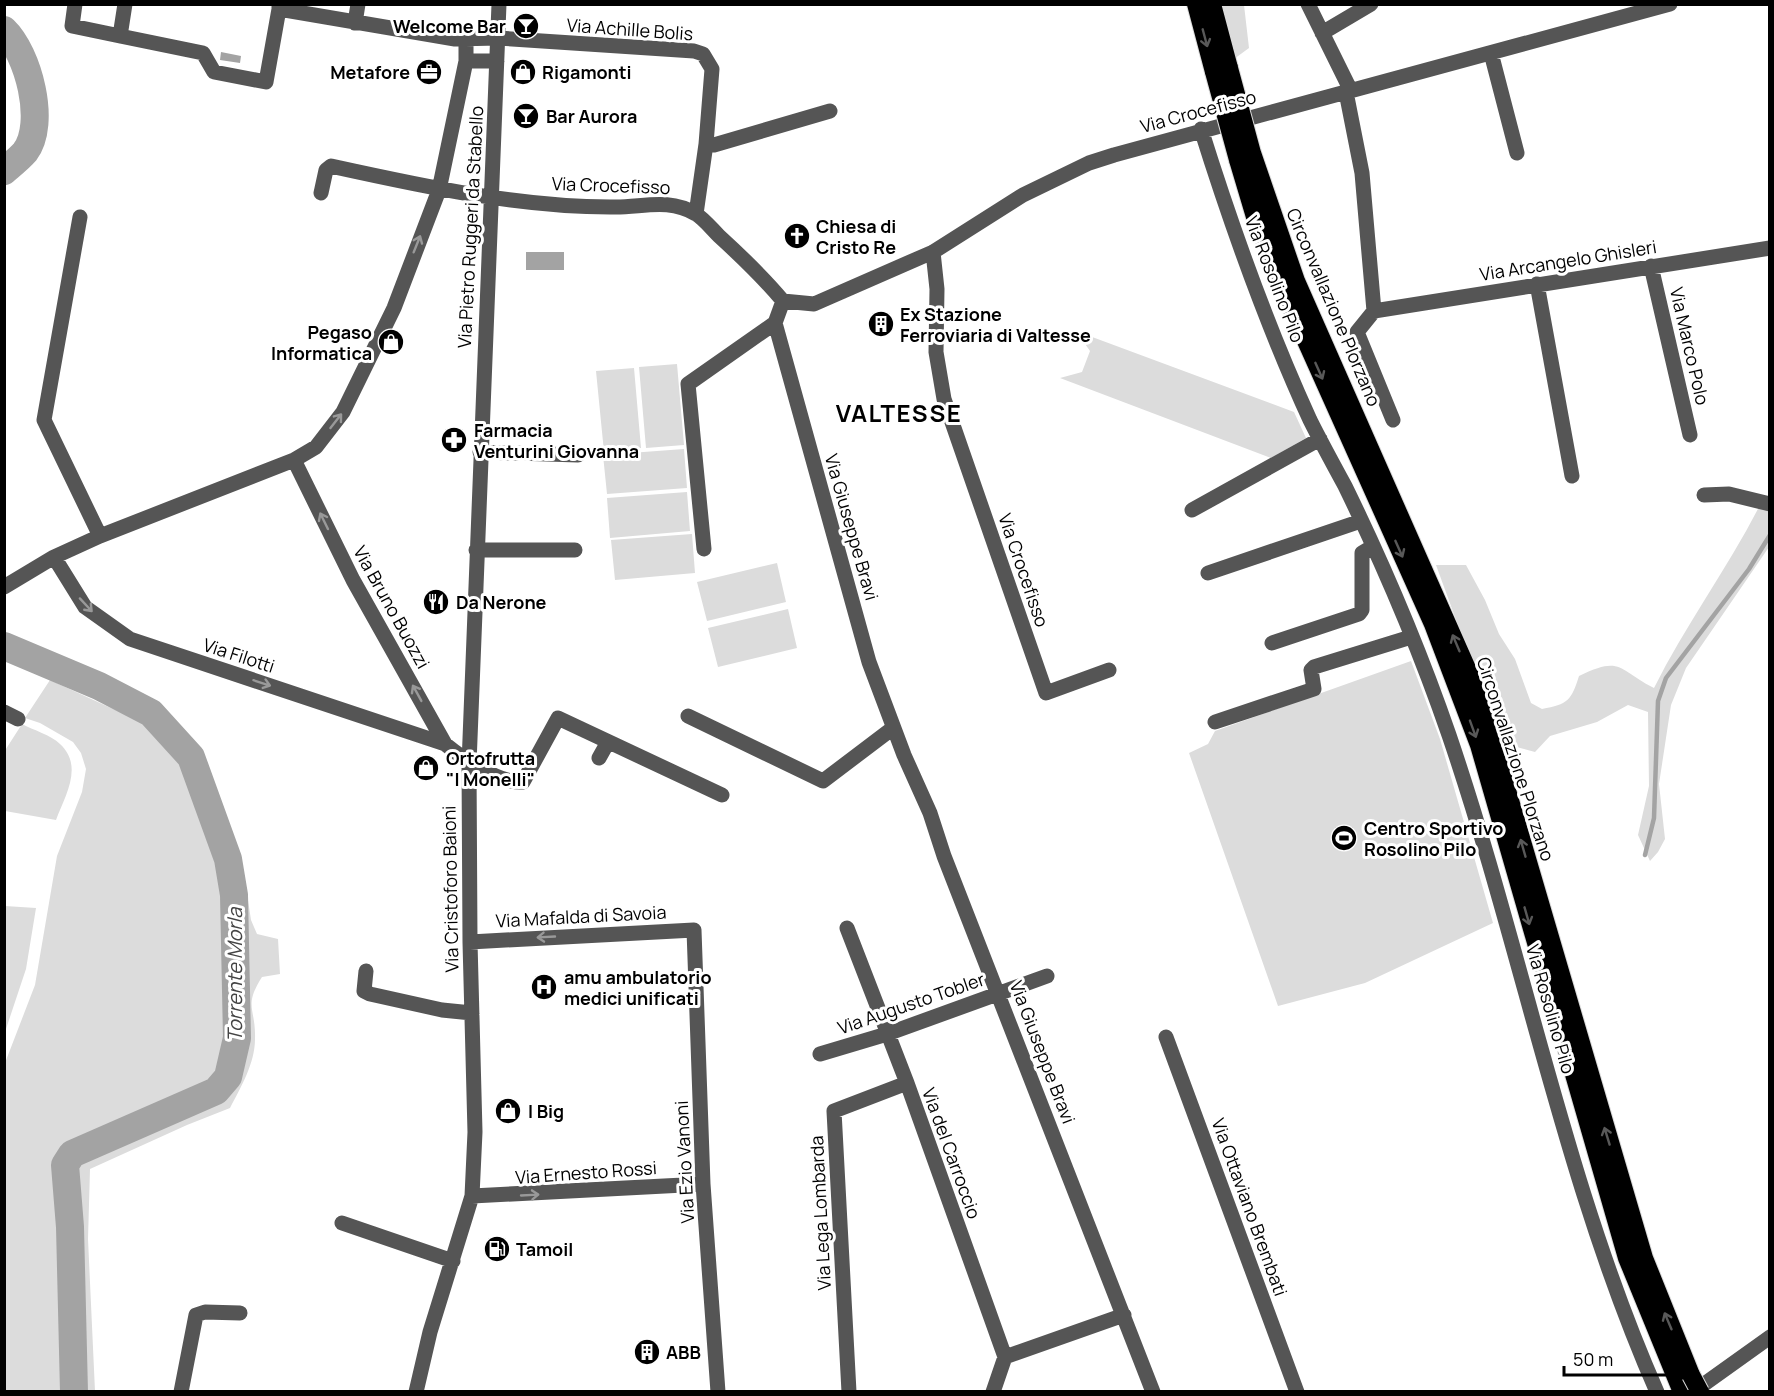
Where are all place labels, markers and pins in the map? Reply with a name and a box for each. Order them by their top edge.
bar icon: Welcome Bar [511,11,541,41]
place label: Welcome Bar [393,14,506,38]
office icon: Metafore [414,57,444,87]
shop icon: Rigamonti [508,57,538,87]
place label: Metafore [330,60,410,84]
place label: Rigamonti [542,60,632,84]
bar icon: Bar Aurora [511,101,541,131]
place label: Bar Aurora [546,104,637,128]
place label: Chiesa di Cristo Re [816,214,896,259]
church icon: Chiesa di Cristo Re [782,221,812,251]
place label: Ex Stazione Ferroviaria di Valtesse [900,302,1091,347]
building icon: Ex Stazione Ferroviaria di Valtesse [866,309,896,339]
place label: Pegaso Informatica [271,320,372,365]
shop icon: Pegaso Informatica [376,327,406,357]
place label: Farmacia Venturini Giovanna [474,418,639,463]
pharmacy icon: Farmacia Venturini Giovanna [439,425,469,455]
restaurant icon: Da Nerone [421,587,451,617]
place label: Da Nerone [456,590,547,614]
place label: Ortofrutta "I Monelli" [446,746,535,791]
shop icon: Ortofrutta "I Monelli" [411,753,441,783]
place label: Centro Sportivo Rosolino Pilo [1364,816,1503,861]
sports icon: Centro Sportivo Rosolino Pilo [1329,823,1359,853]
place label: amu ambulatorio medici unificati [564,965,712,1010]
hospital icon: amu ambulatorio medici unificati [529,972,559,1002]
shop icon: I Big [493,1096,523,1126]
place label: I Big [528,1099,564,1123]
fuel station icon: Tamoil [482,1234,512,1264]
place label: Tamoil [516,1237,573,1261]
building icon: ABB [632,1337,662,1367]
place label: ABB [666,1340,701,1364]

